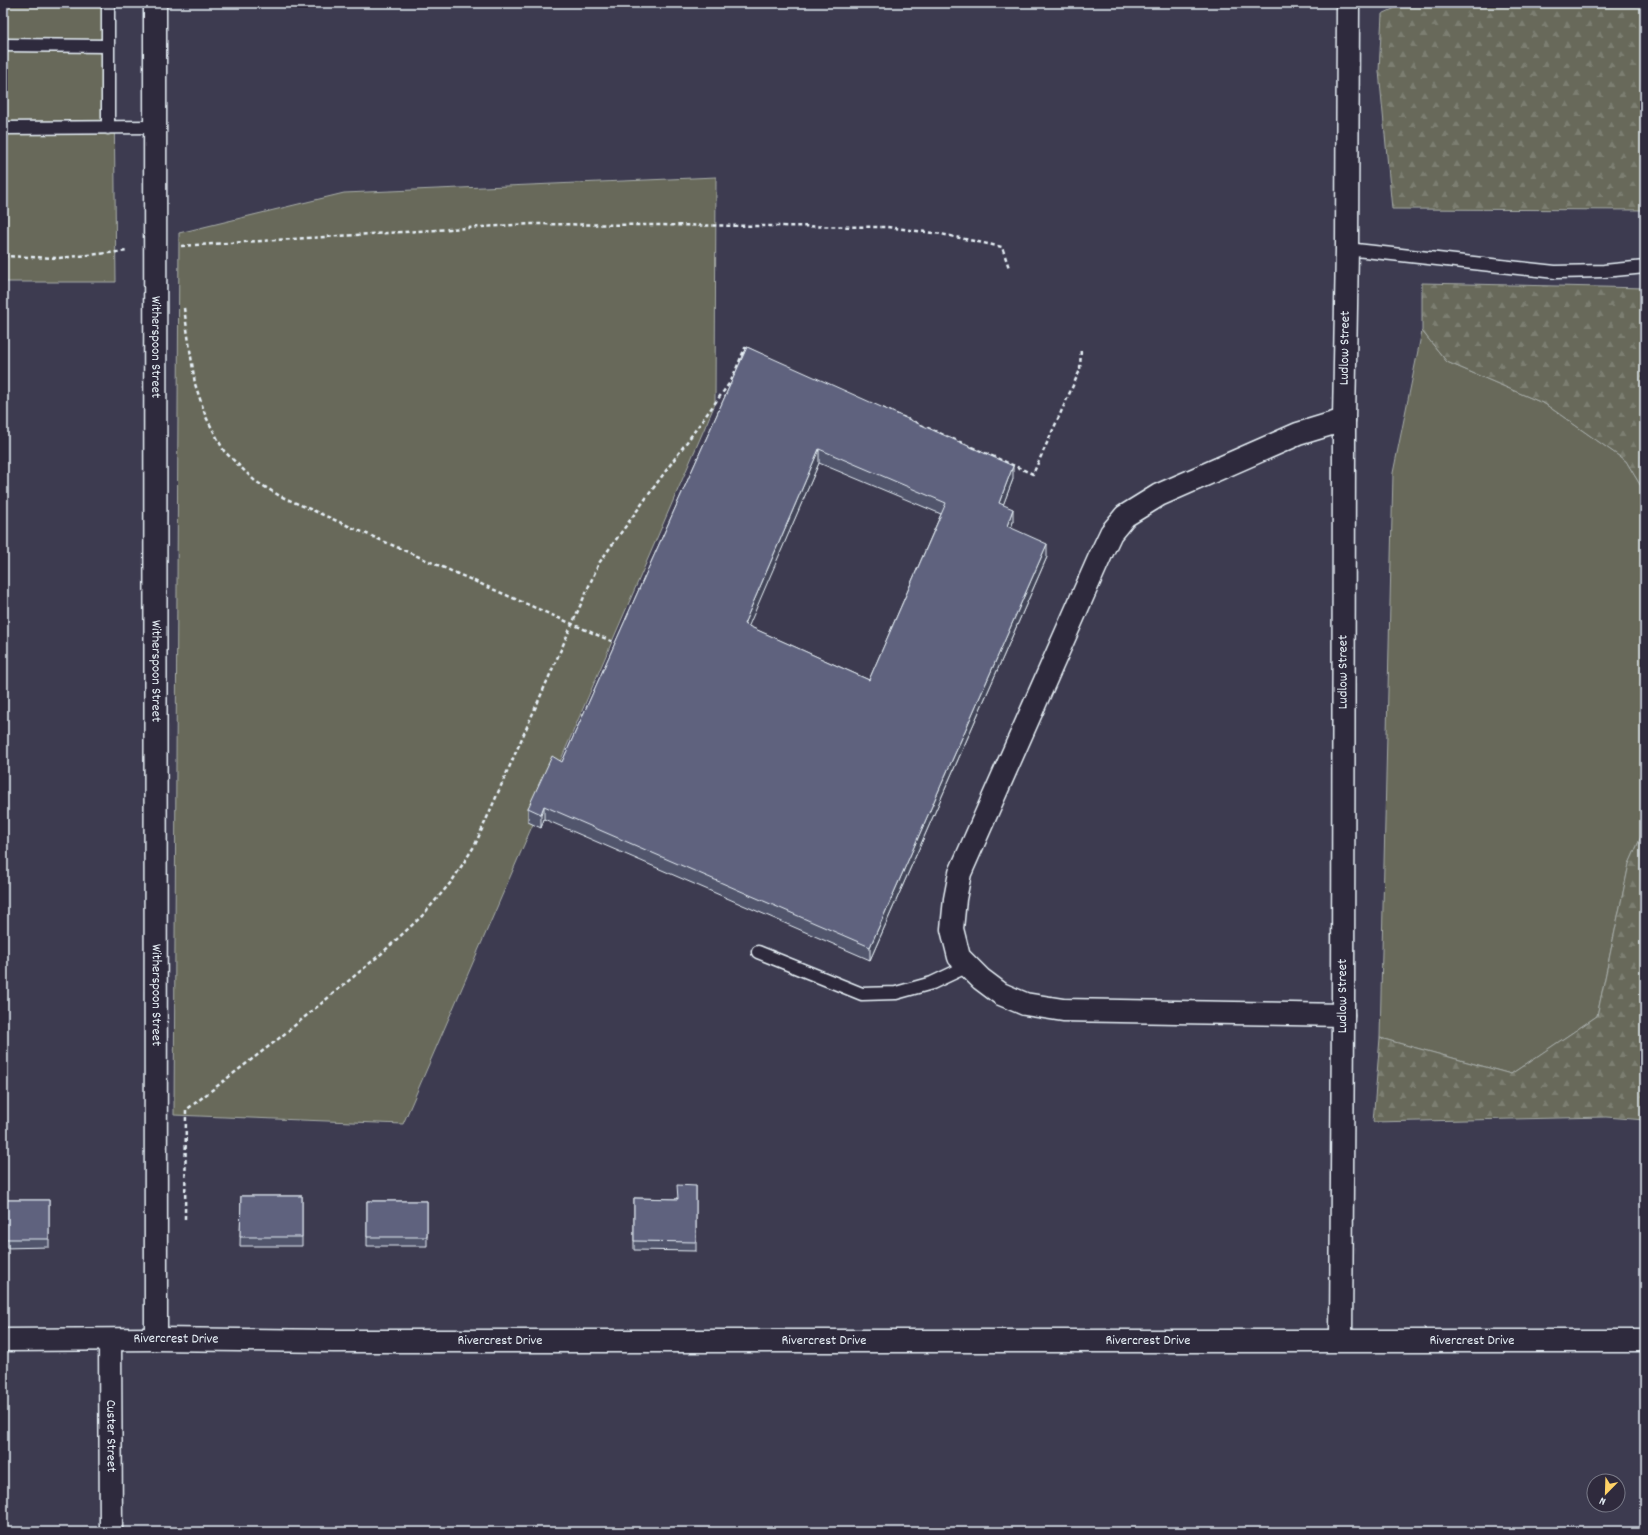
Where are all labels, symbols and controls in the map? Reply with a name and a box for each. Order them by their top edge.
street label: Witherspoon Street [145,296,165,398]
street label: Ludlow Street [1335,311,1356,385]
street label: Witherspoon Street [145,620,166,722]
street label: Ludlow Street [1334,635,1354,709]
street label: Witherspoon Street [146,944,166,1046]
street label: Ludlow Street [1333,959,1353,1033]
street label: Rivercrest Drive [133,1329,219,1350]
street label: Rivercrest Drive [458,1331,542,1351]
street label: Rivercrest Drive [782,1331,866,1351]
street label: Rivercrest Drive [1106,1331,1190,1351]
street label: Rivercrest Drive [1430,1331,1514,1351]
street label: Custer Street [100,1400,121,1472]
north arrow [1586,1473,1626,1513]
text: N [1597,1492,1609,1509]

